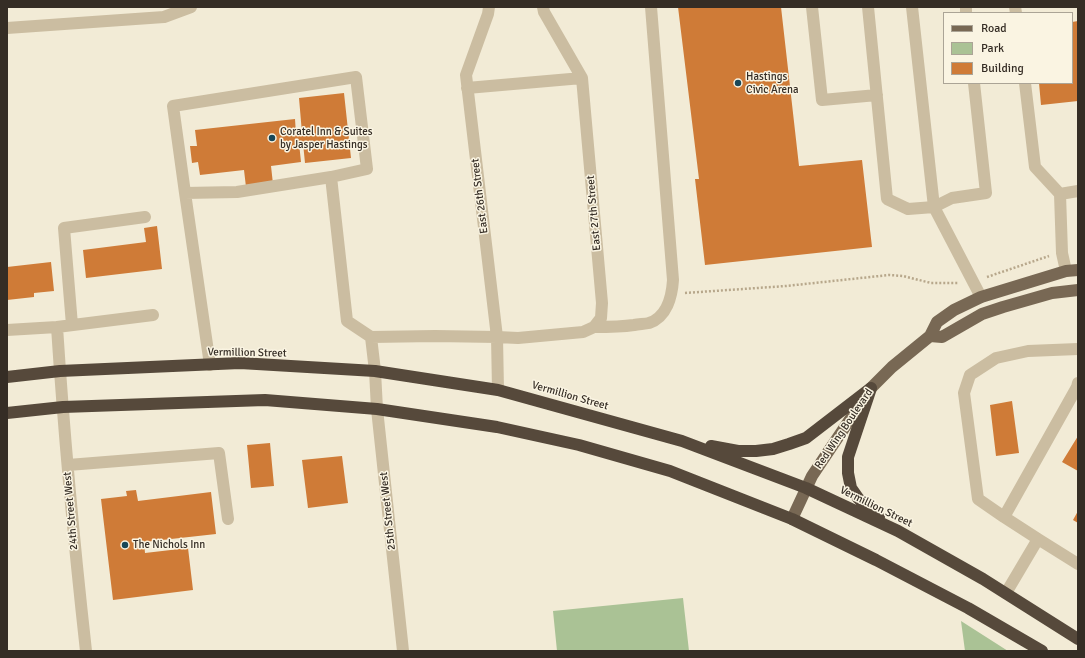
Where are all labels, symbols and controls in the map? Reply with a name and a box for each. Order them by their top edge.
legend [943,12,1073,84]
text: Road [981,21,1007,36]
text: Park [981,41,1004,56]
text: Building [981,61,1024,76]
place label: Hastings Civic Arena [746,70,799,96]
marker: Hastings Civic Arena [733,78,743,88]
place label: Coratel Inn & Suites by Jasper Hastings [280,125,373,151]
marker: Coratel Inn & Suites by Jasper Hastings [267,133,277,143]
street label: East 26th Street [469,158,491,234]
street label: East 27th Street [584,175,604,251]
street label: Vermillion Street [207,346,287,360]
street label: Vermillion Street [530,379,610,413]
street label: Red Wing Boulevard [812,386,876,472]
street label: 24th Street West [61,471,81,551]
street label: 25th Street West [377,471,399,551]
street label: Vermillion Street [838,484,914,530]
place label: The Nichols Inn [133,538,205,552]
marker: The Nichols Inn [120,540,130,550]

